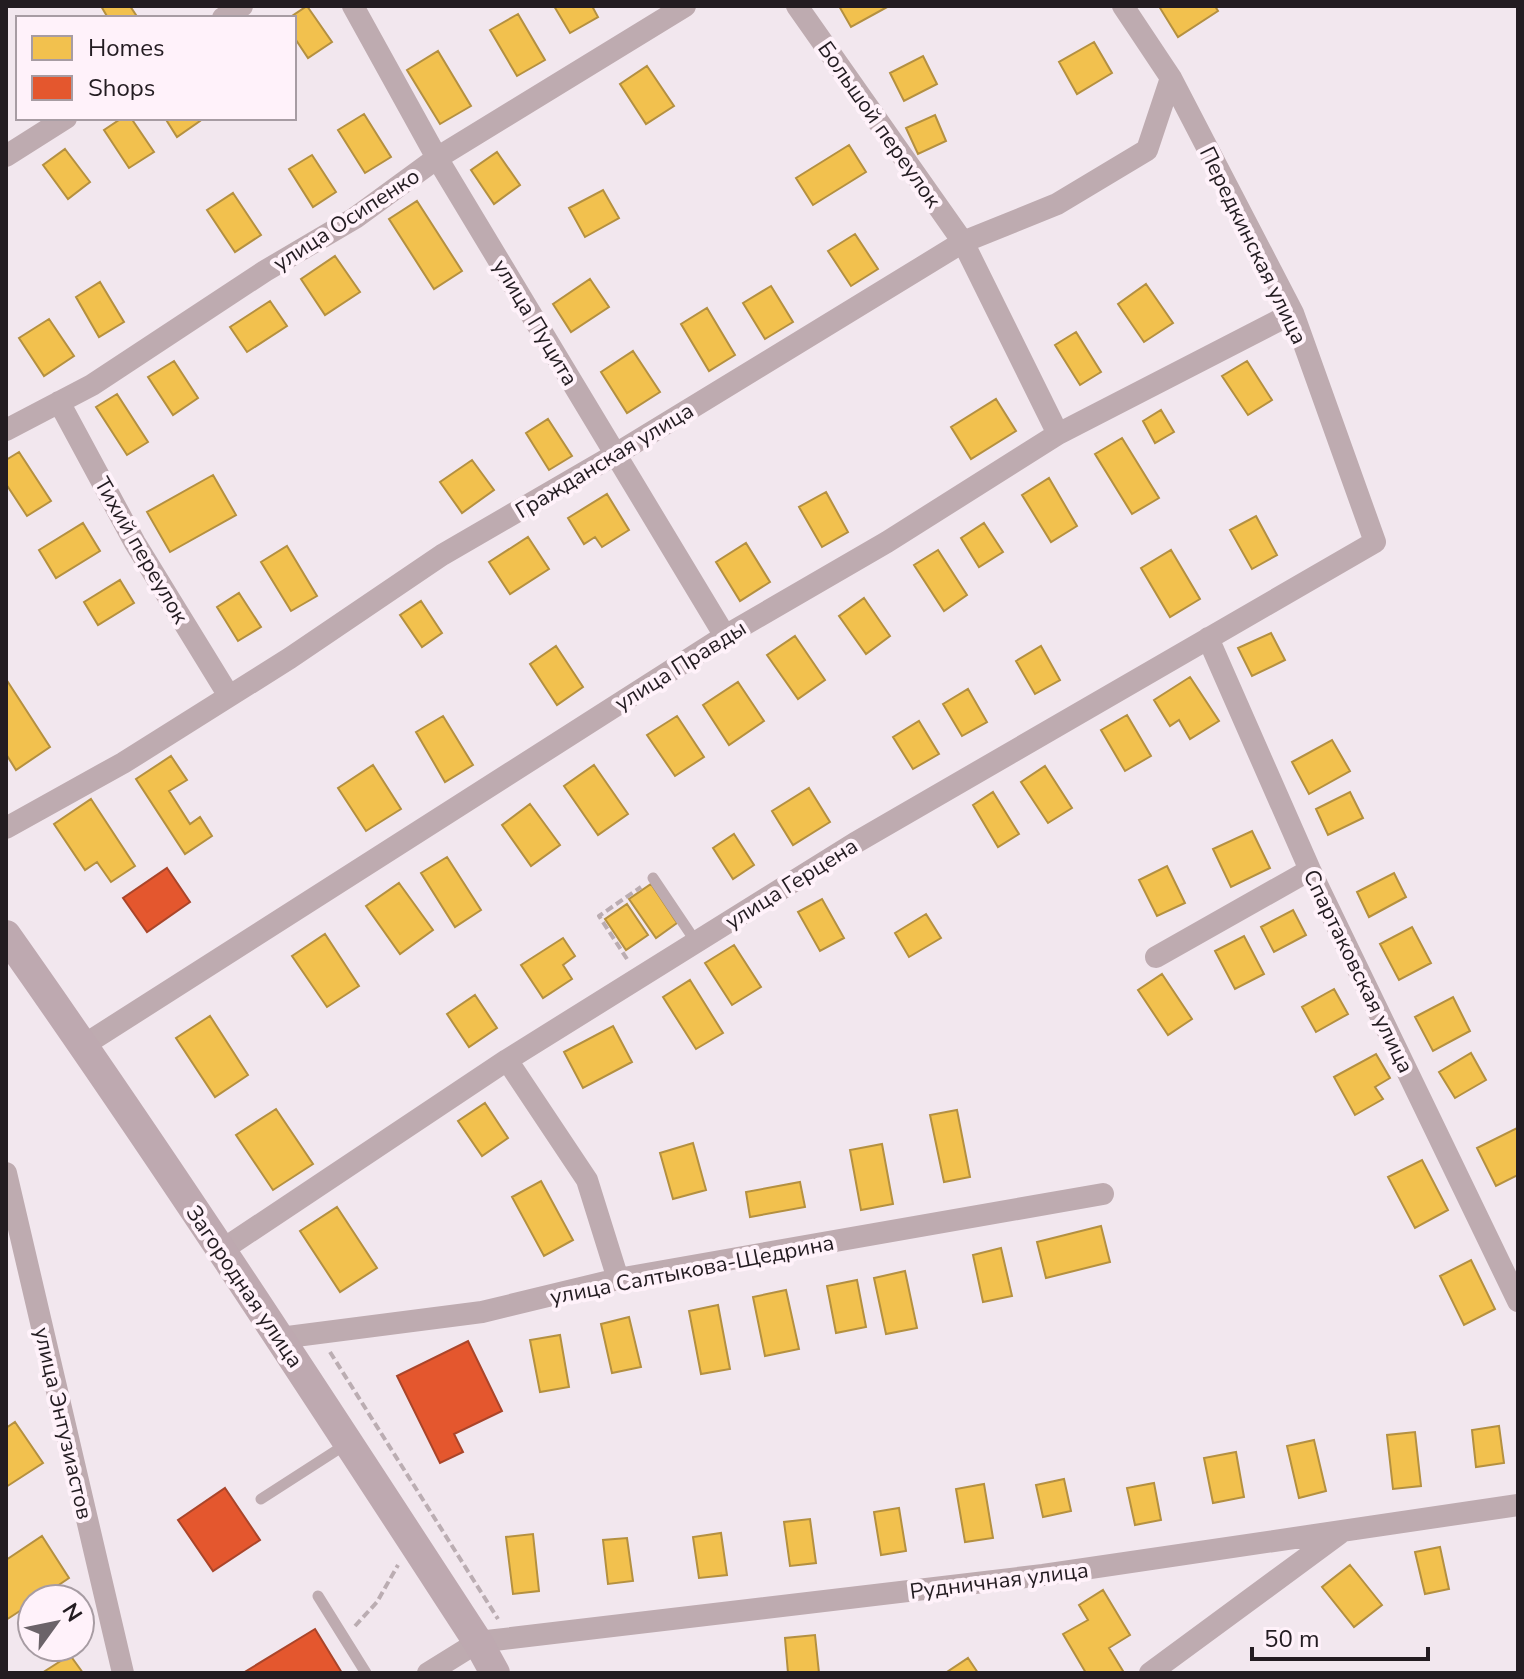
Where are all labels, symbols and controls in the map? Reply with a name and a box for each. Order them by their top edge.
legend [16,16,296,120]
text: Homes [88,32,164,64]
street label: Большой переулок [810,35,948,214]
text: Shops [88,72,155,104]
street label: Передкинская улица [1192,142,1314,349]
street label: улица Осипенко [268,161,426,278]
street label: улица Пуцита [486,254,585,391]
street label: Гражданская улица [510,396,699,526]
street label: Тихий переулок [87,472,196,630]
street label: улица Правды [609,613,752,718]
street label: улица Герцена [720,831,864,937]
street label: Спартаковская улица [1296,865,1420,1078]
street label: Загородная улица [179,1199,310,1374]
street label: улица Салтыкова-Щедрина [548,1228,837,1312]
street label: улица Энтузиастов [26,1324,100,1522]
street label: Рудничная улица [908,1555,1090,1607]
north arrow [16,1583,96,1663]
text: N [55,1598,89,1628]
scale bar [1252,1611,1428,1661]
text: 50 m [1264,1623,1320,1655]

